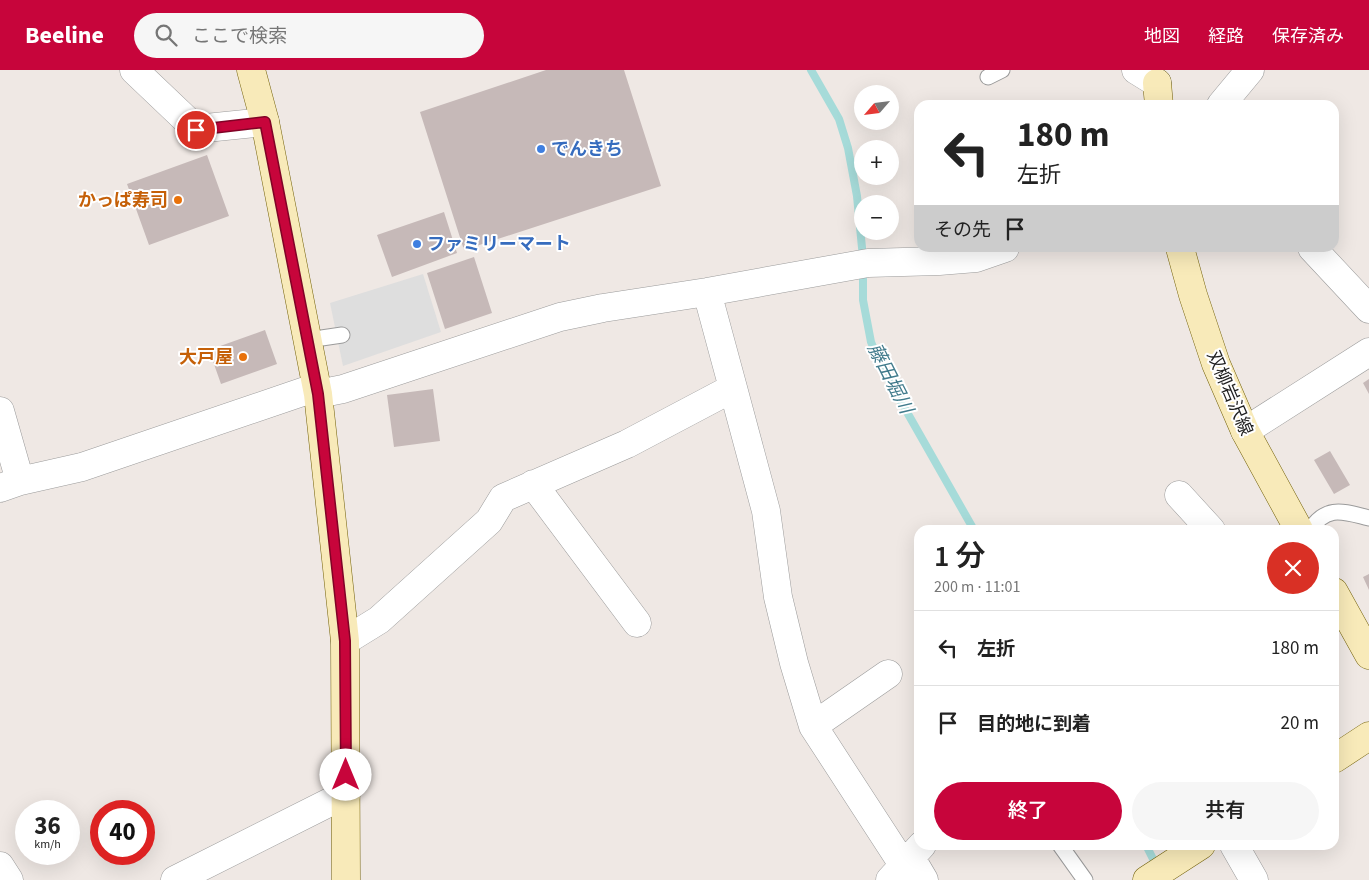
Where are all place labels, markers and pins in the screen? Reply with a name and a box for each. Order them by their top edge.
pin [175,109,217,151]
place label: でんきち [551,137,623,162]
marker: でんきち [535,143,547,155]
place label: かっぱ寿司 [78,188,168,213]
marker: かっぱ寿司 [172,194,184,206]
place label: ファミリーマート [427,232,571,257]
marker: ファミリーマート [411,238,423,250]
place label: 大戸屋 [179,345,233,370]
marker: 大戸屋 [237,351,249,363]

